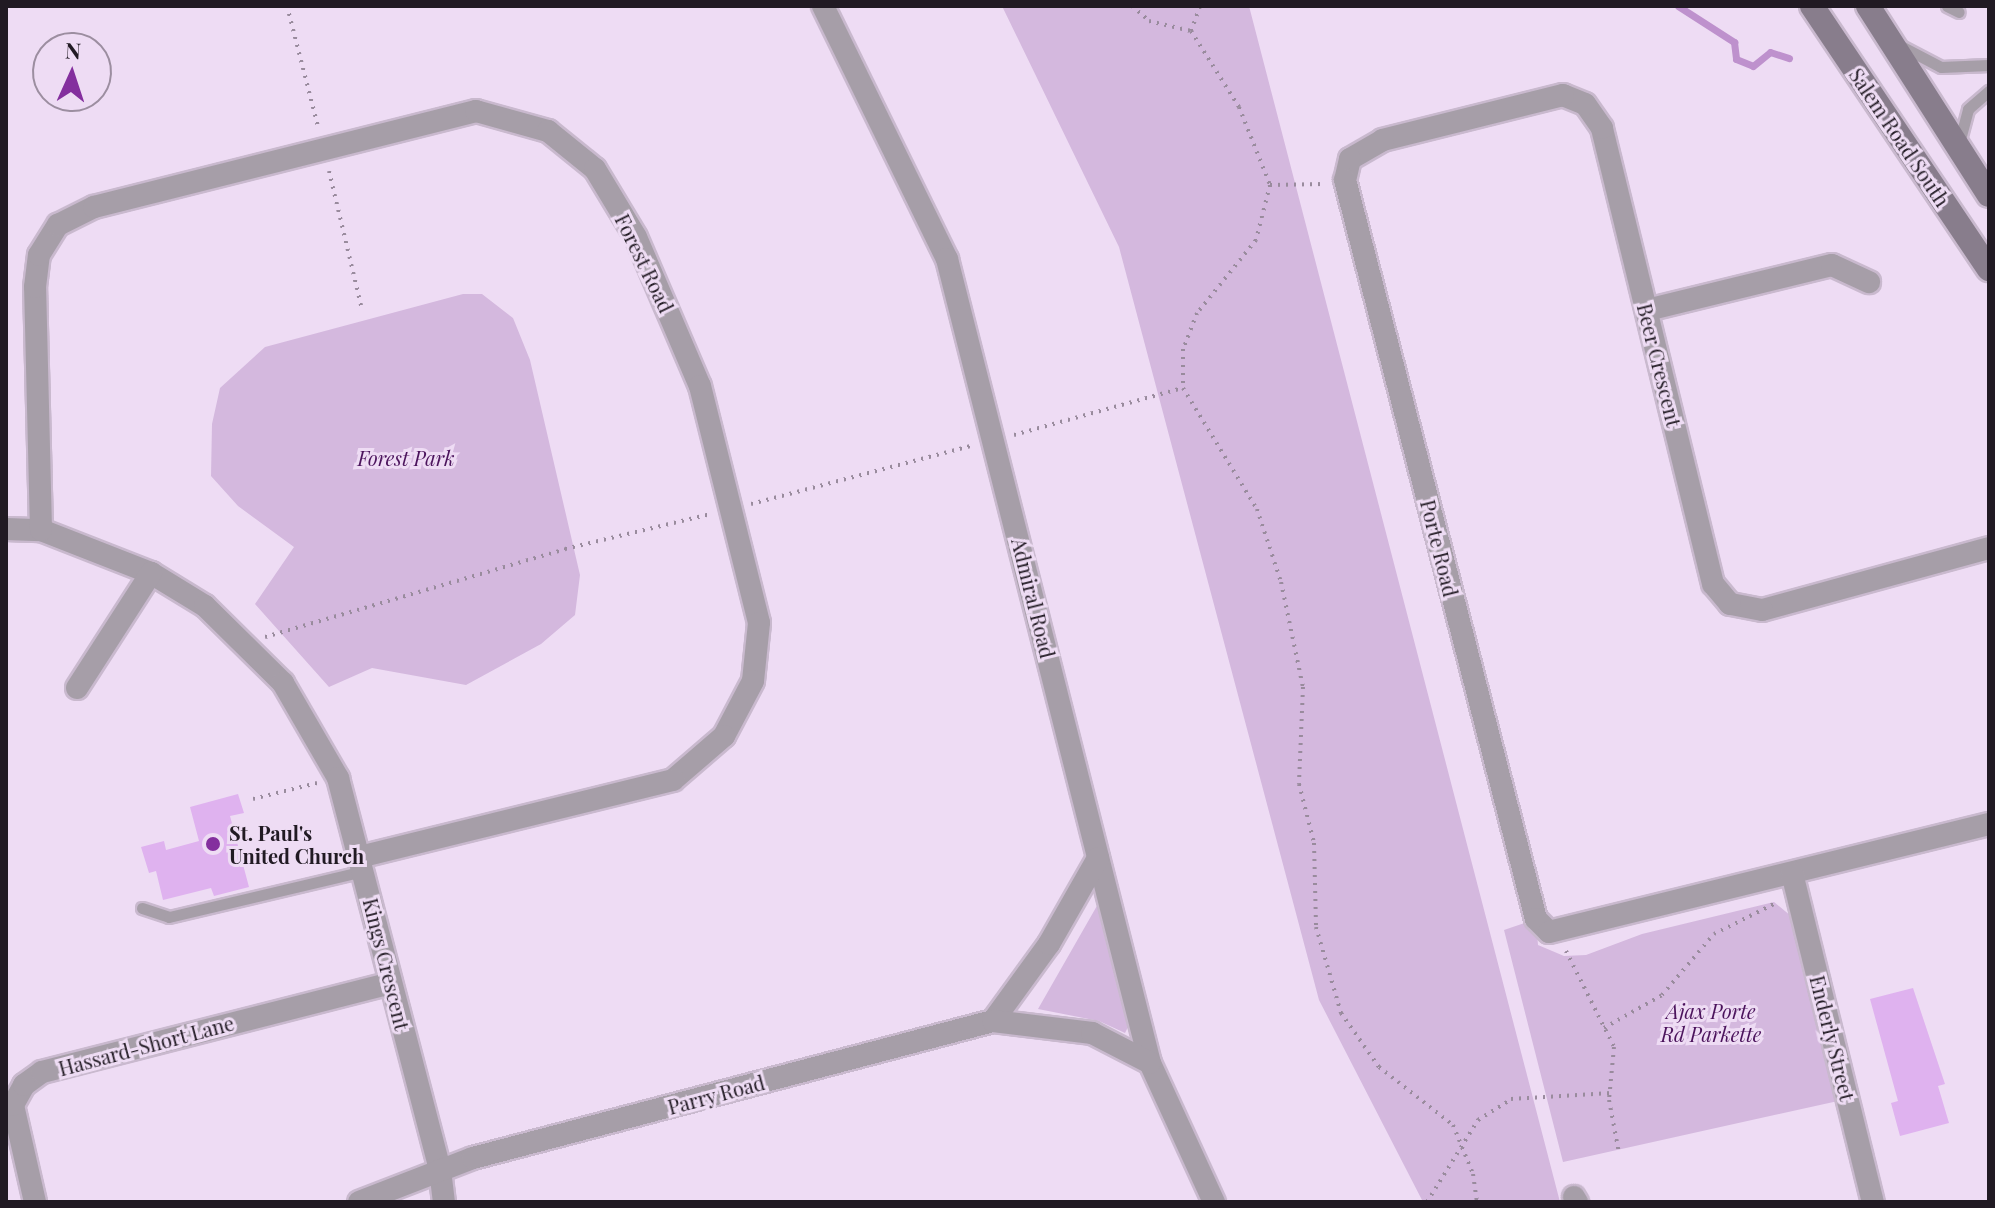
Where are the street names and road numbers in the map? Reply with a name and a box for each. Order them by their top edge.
street label: Salem Road South [1845,63,1955,211]
street label: Forest Road [611,210,679,316]
street label: Beer Crescent [1633,301,1687,429]
street label: Porte Road [1416,497,1464,599]
street label: Admiral Road [1007,535,1061,661]
street label: Kings Crescent [359,895,415,1033]
street label: Enderly Street [1806,973,1860,1103]
street label: Hassard-Short Lane [56,1010,236,1080]
street label: Parry Road [665,1069,767,1119]

